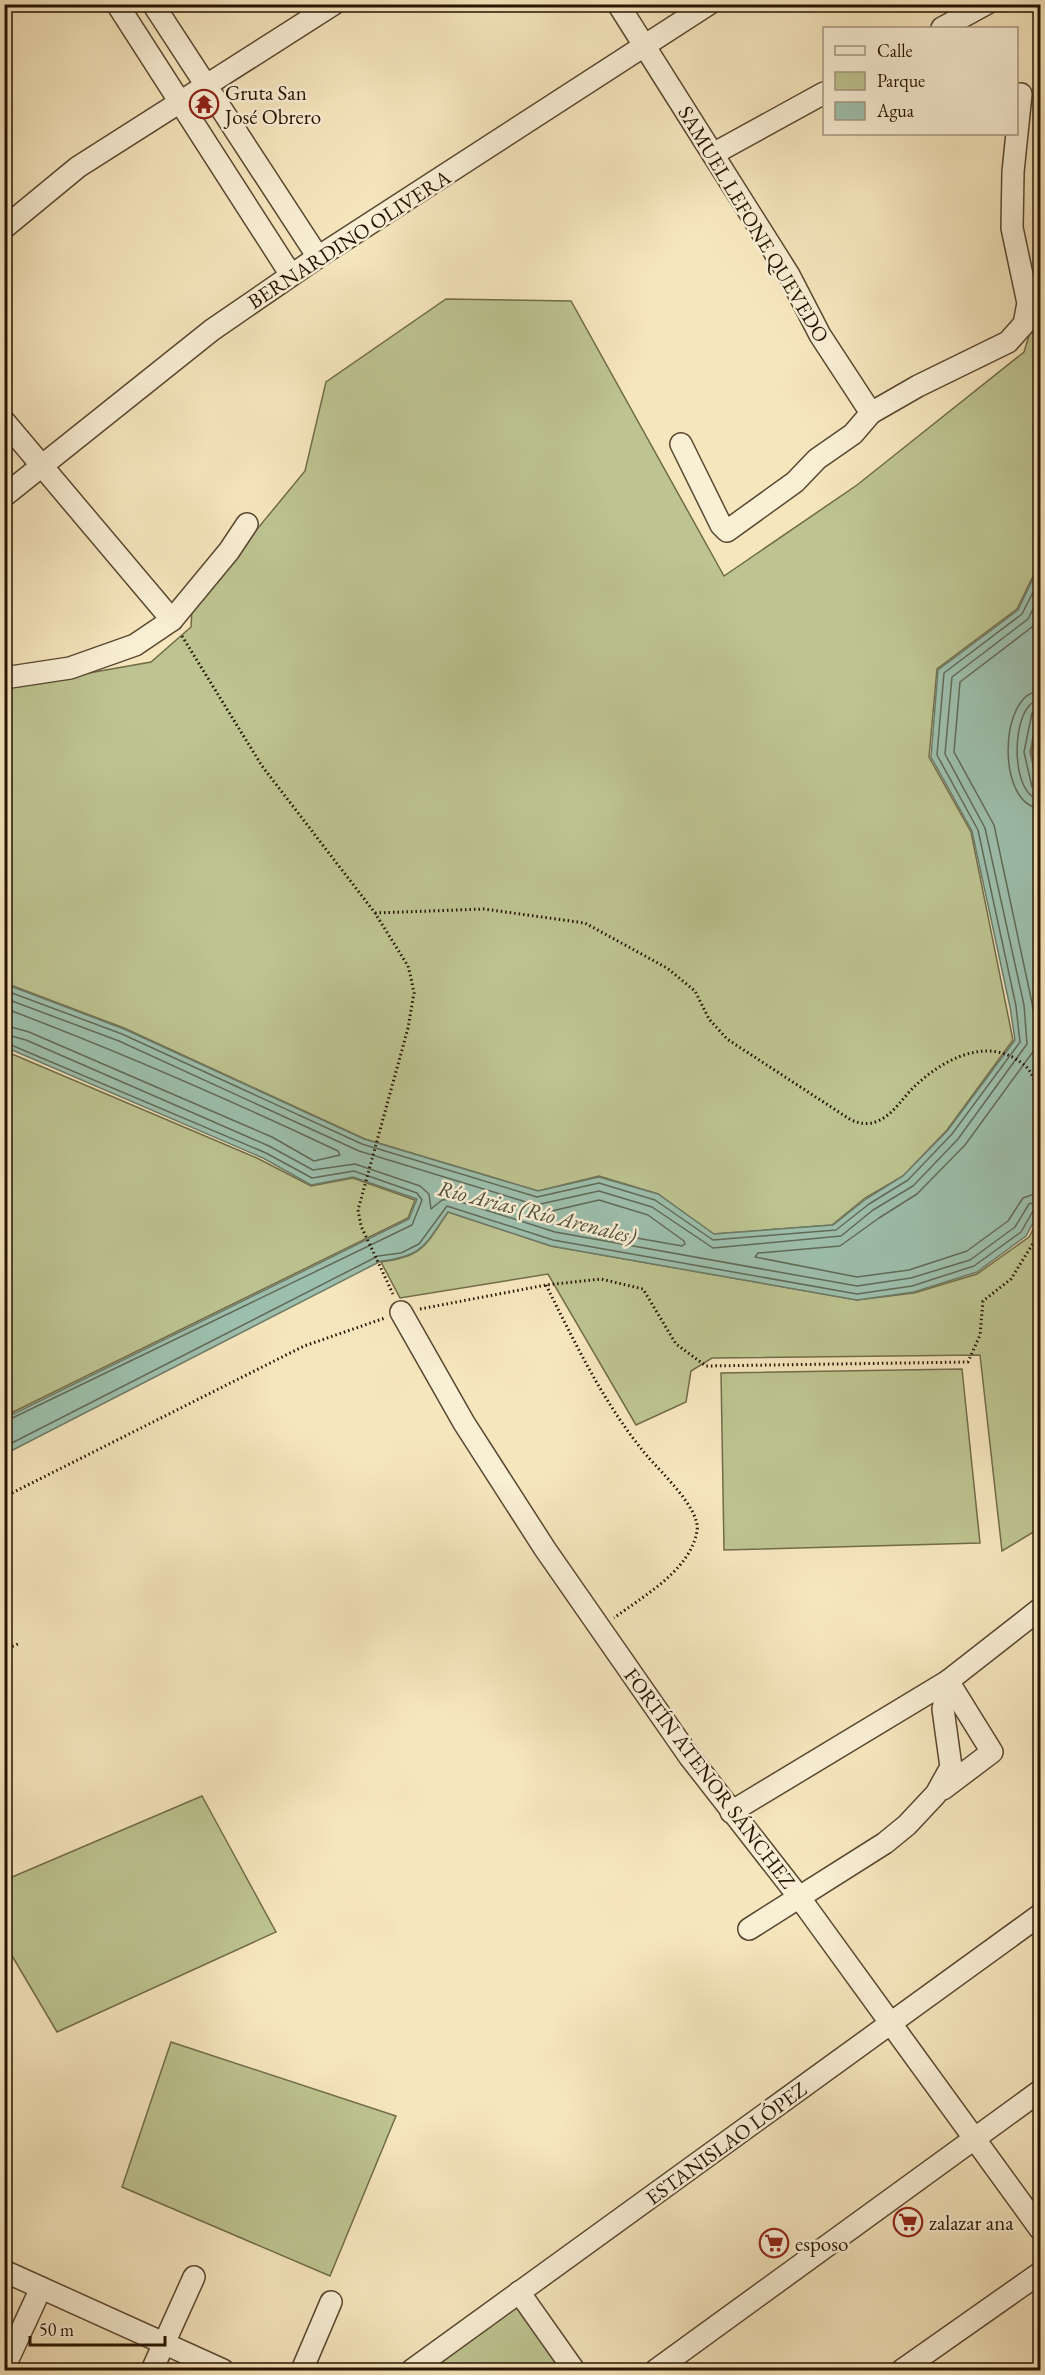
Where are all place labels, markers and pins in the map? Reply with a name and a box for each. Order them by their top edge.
place label: Gruta San José Obrero [223,79,321,130]
temple icon: Gruta San José Obrero [188,88,220,120]
supermarket icon: zalazar ana [892,2206,924,2238]
place label: zalazar ana [929,2209,1014,2236]
supermarket icon: esposo [758,2227,790,2259]
place label: esposo [795,2230,848,2257]

